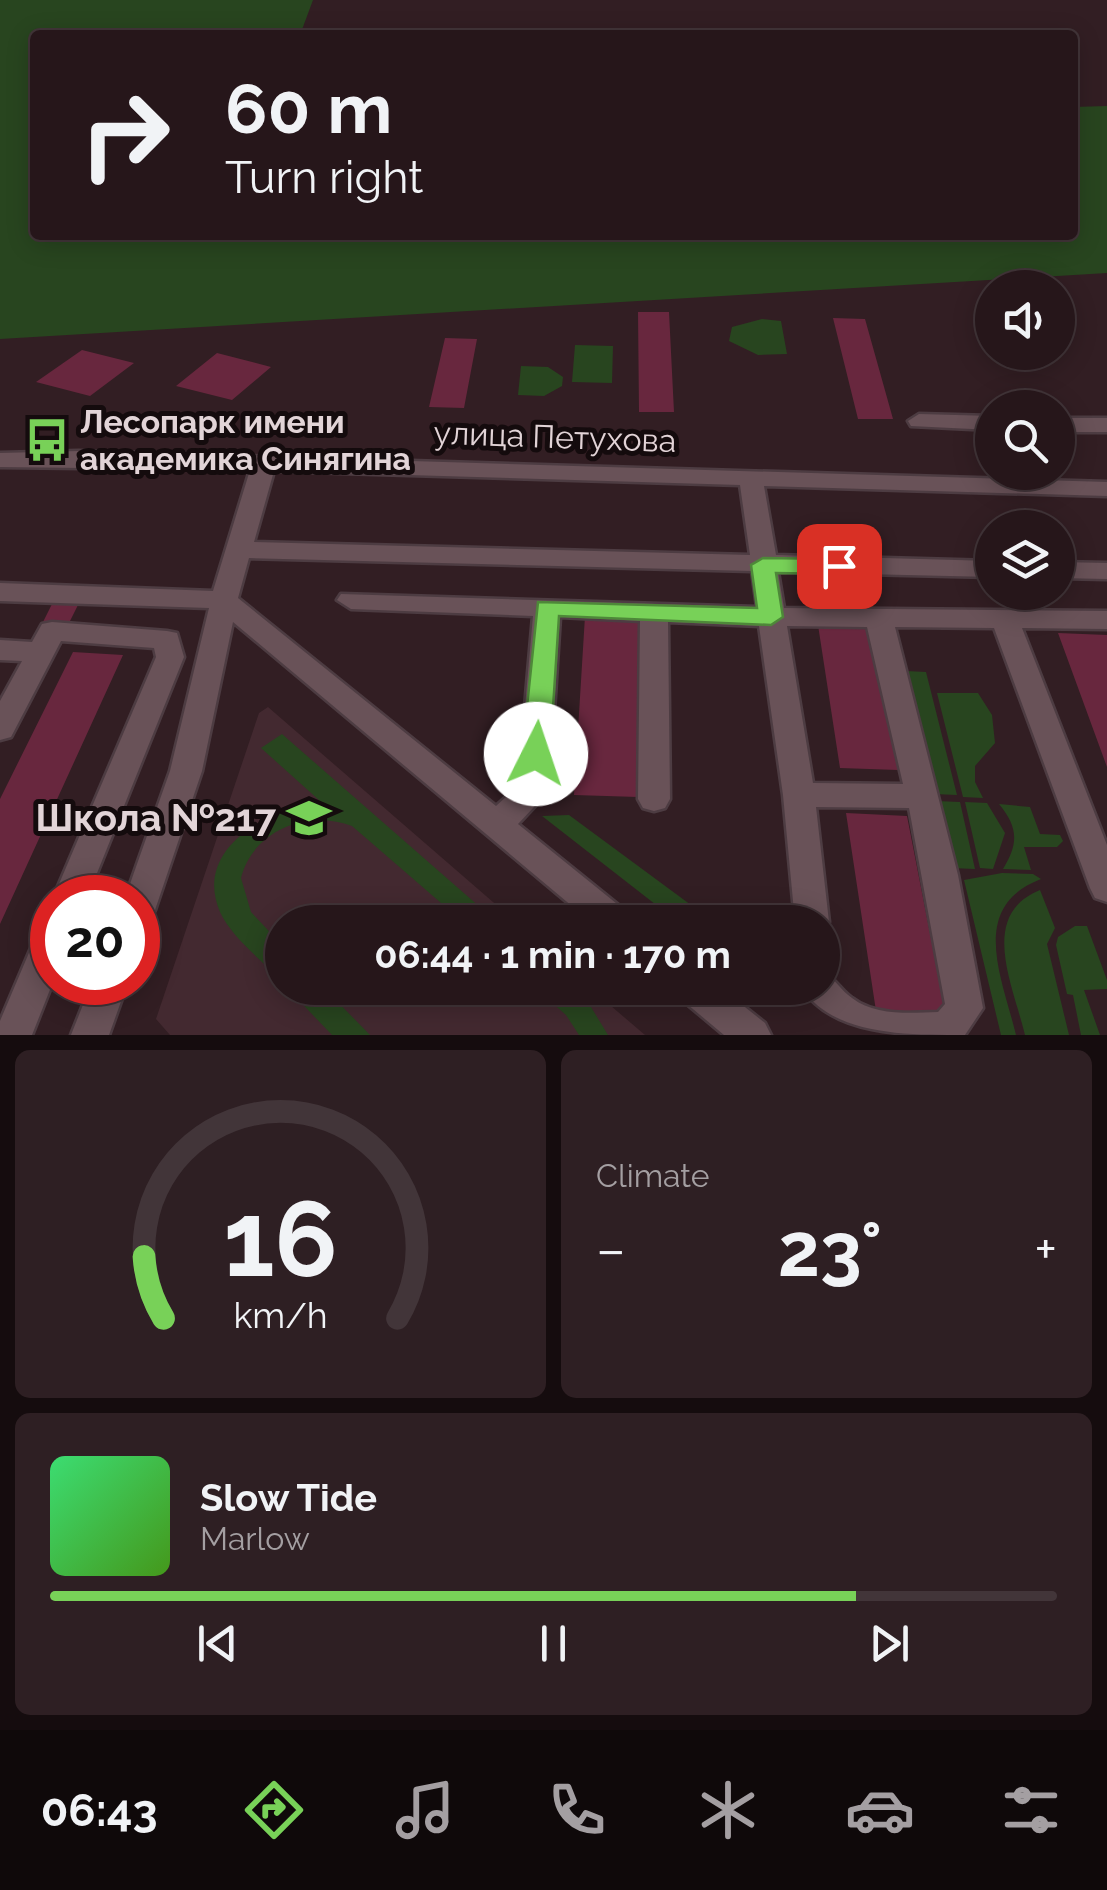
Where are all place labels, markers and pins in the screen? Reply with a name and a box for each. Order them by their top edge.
place label: Лесопарк имени академика Синягина [80,403,411,477]
bus stop icon: Лесопарк имени академика Синягина [23,416,71,464]
pin [797,524,882,609]
school or university icon: Школа №217 [285,794,333,842]
place label: Школа №217 [36,795,277,840]

